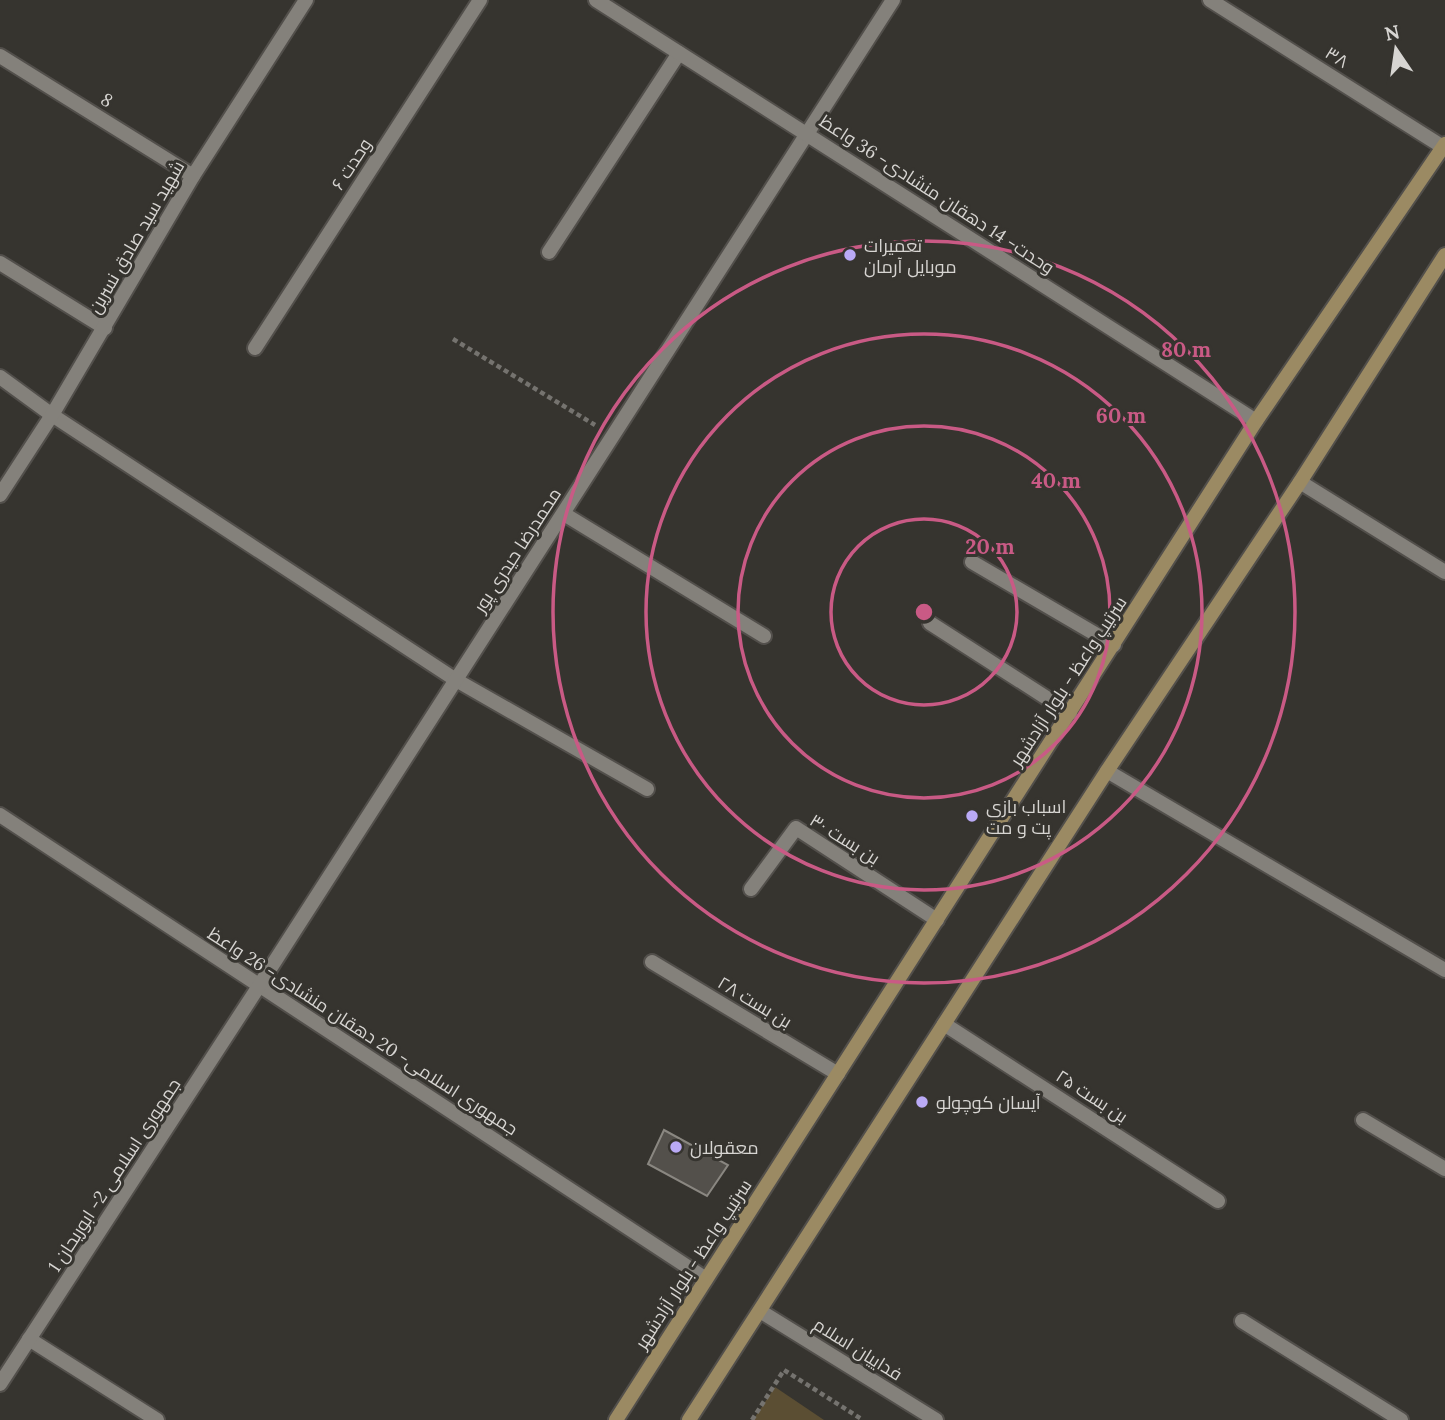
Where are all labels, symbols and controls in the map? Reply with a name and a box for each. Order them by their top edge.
north arrow [1361,14,1431,84]
text: N [1382,19,1402,46]
street label: ۳۸ [1321,41,1353,73]
street label: 8 [97,88,117,112]
street label: وحدت- 14 دهقان منشادی- 36 واعظ [815,109,1059,279]
street label: وحدت ۶ [326,134,376,194]
street label: شهید سید صادق نسرین [83,156,190,318]
place label: تعمیرات موبایل آرمان [864,234,957,278]
marker: تعمیرات موبایل آرمان [842,247,858,263]
text: 80 m [1161,336,1211,363]
text: 60 m [1096,402,1146,429]
text: 40 m [1031,467,1081,494]
street label: محمدرضا حیدری پور [468,483,567,618]
text: 20 m [965,533,1015,560]
street label: سرتیپ واعظ - بلوار آزادشهر [1004,592,1132,772]
centre of rings [912,600,936,624]
place label: اسباب بازی پت و مت [986,795,1066,840]
street label: بن بست ۳۰ [806,808,884,870]
marker: اسباب بازی پت و مت [964,808,980,824]
street label: جمهوری اسلامی- 20 دهقان منشادی- 26 واعظ [203,922,523,1140]
street label: بن بست ۲۸ [714,971,796,1033]
street label: بن بست ۲۵ [1052,1064,1132,1128]
street label: جمهوری اسلامی 2- ابوریحان 1 [43,1074,185,1276]
place label: آیسان کوچولو [936,1091,1041,1115]
marker: آیسان کوچولو [914,1094,930,1110]
place label: معقولان [690,1136,759,1159]
marker: معقولان [668,1139,684,1155]
street label: سرتیپ واعظ - بلوار آزادشهر [629,1175,757,1355]
street label: فداییان اسلام [809,1313,907,1386]

